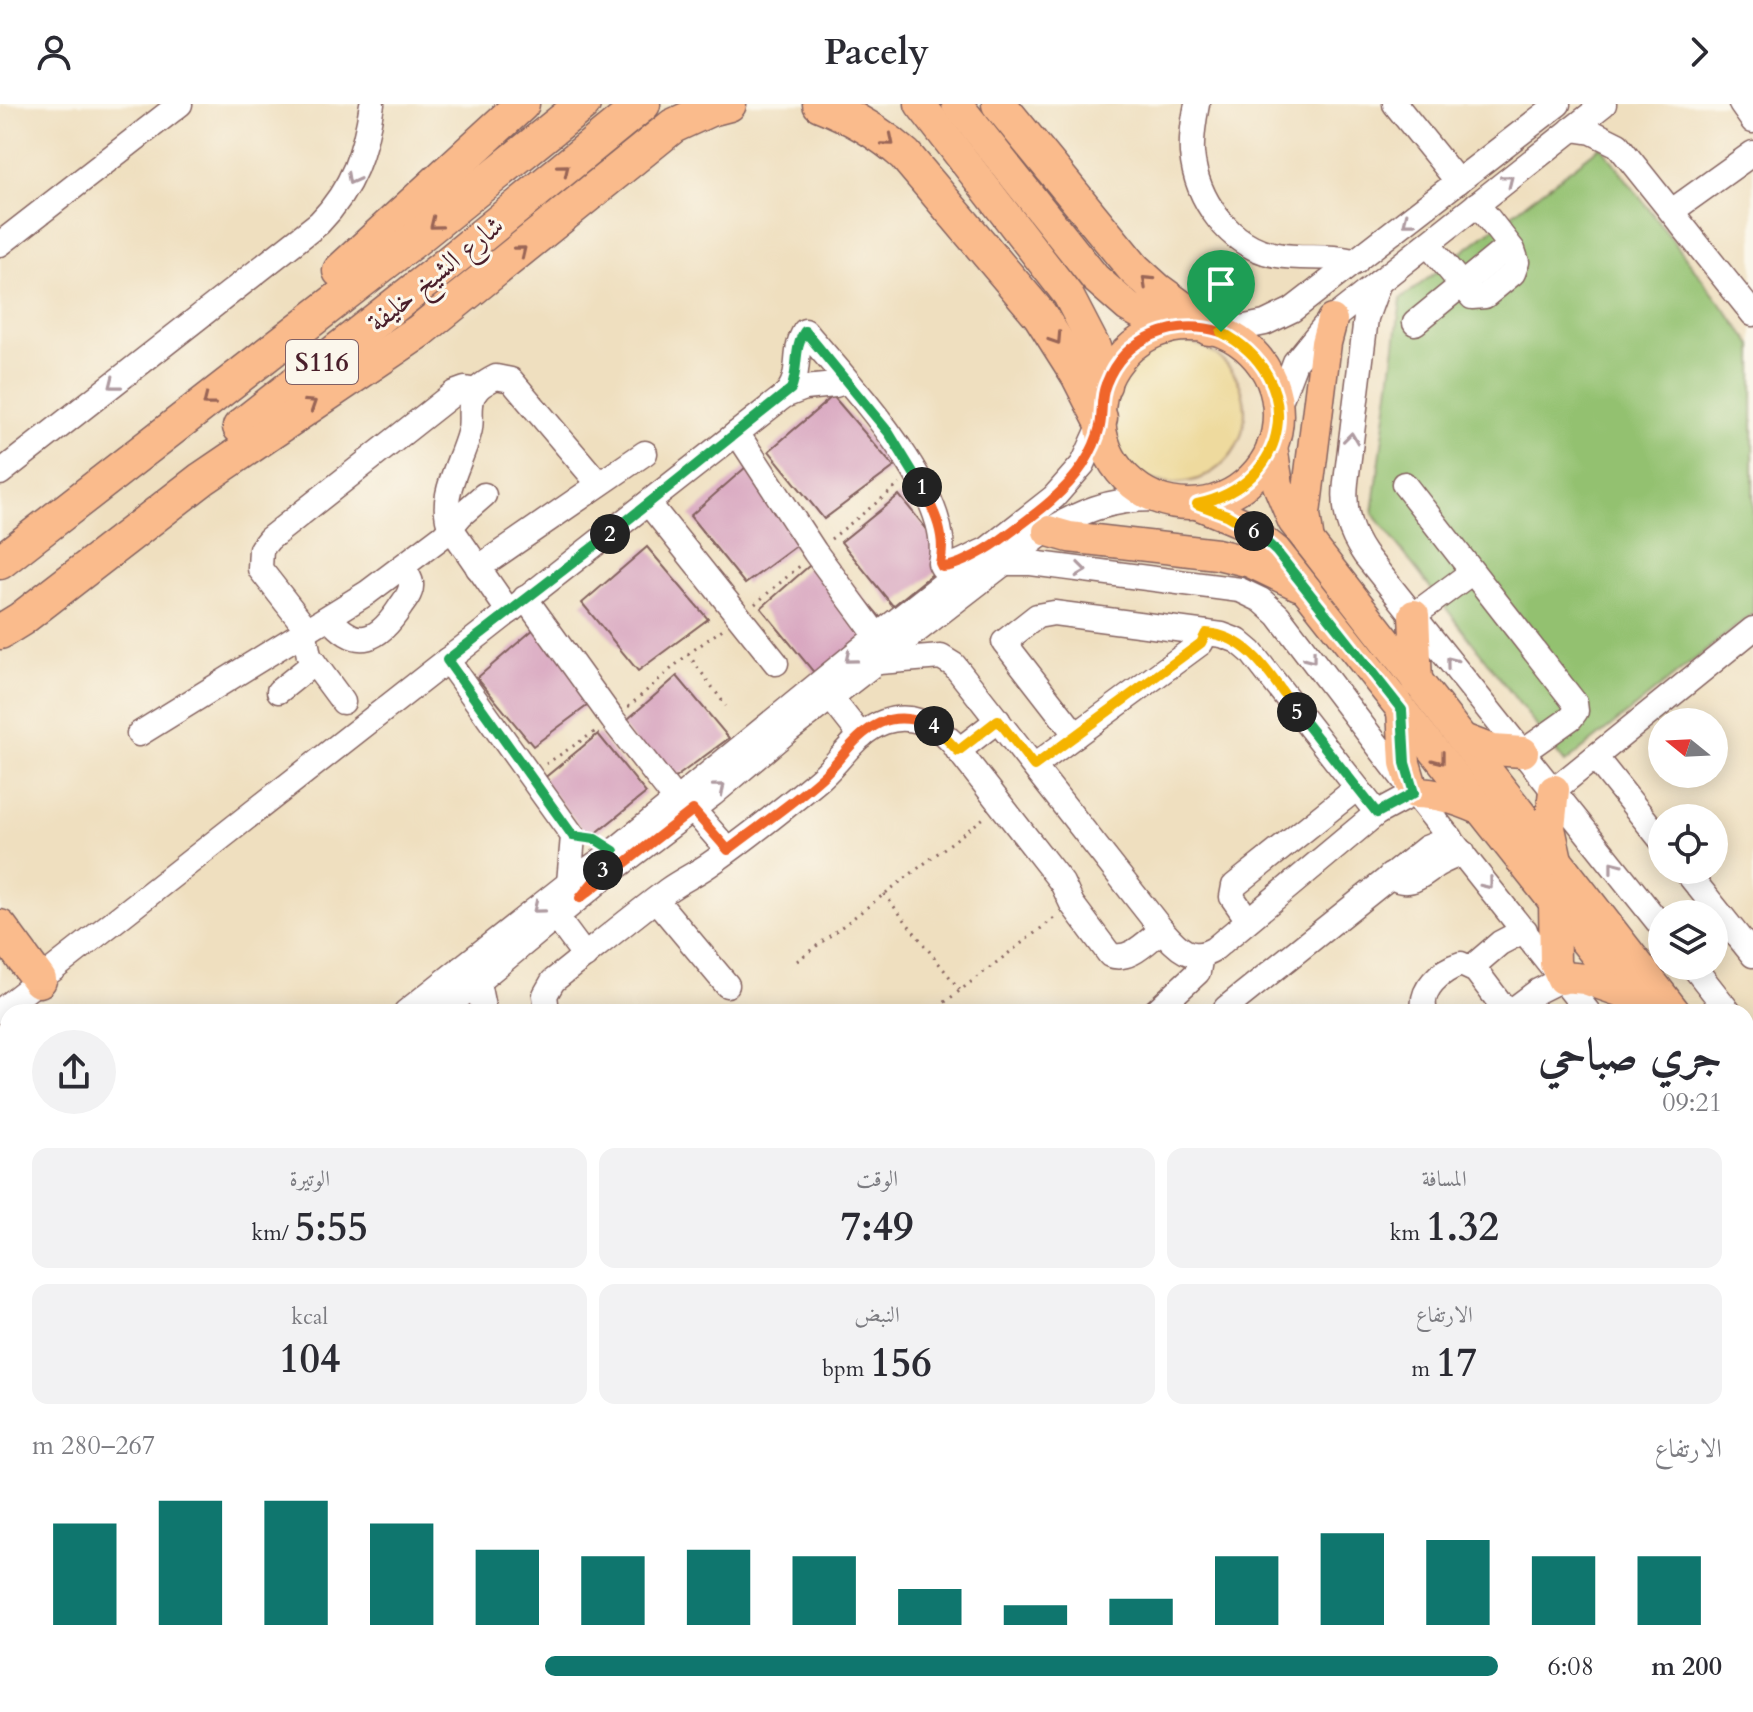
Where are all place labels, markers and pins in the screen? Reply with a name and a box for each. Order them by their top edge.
pin [1187,250,1255,332]
pin: 1 [902,467,942,507]
pin: 6 [1234,511,1274,551]
pin: 2 [590,514,630,554]
pin: 5 [1277,692,1317,732]
pin: 4 [914,706,954,746]
pin: 3 [583,850,623,890]

